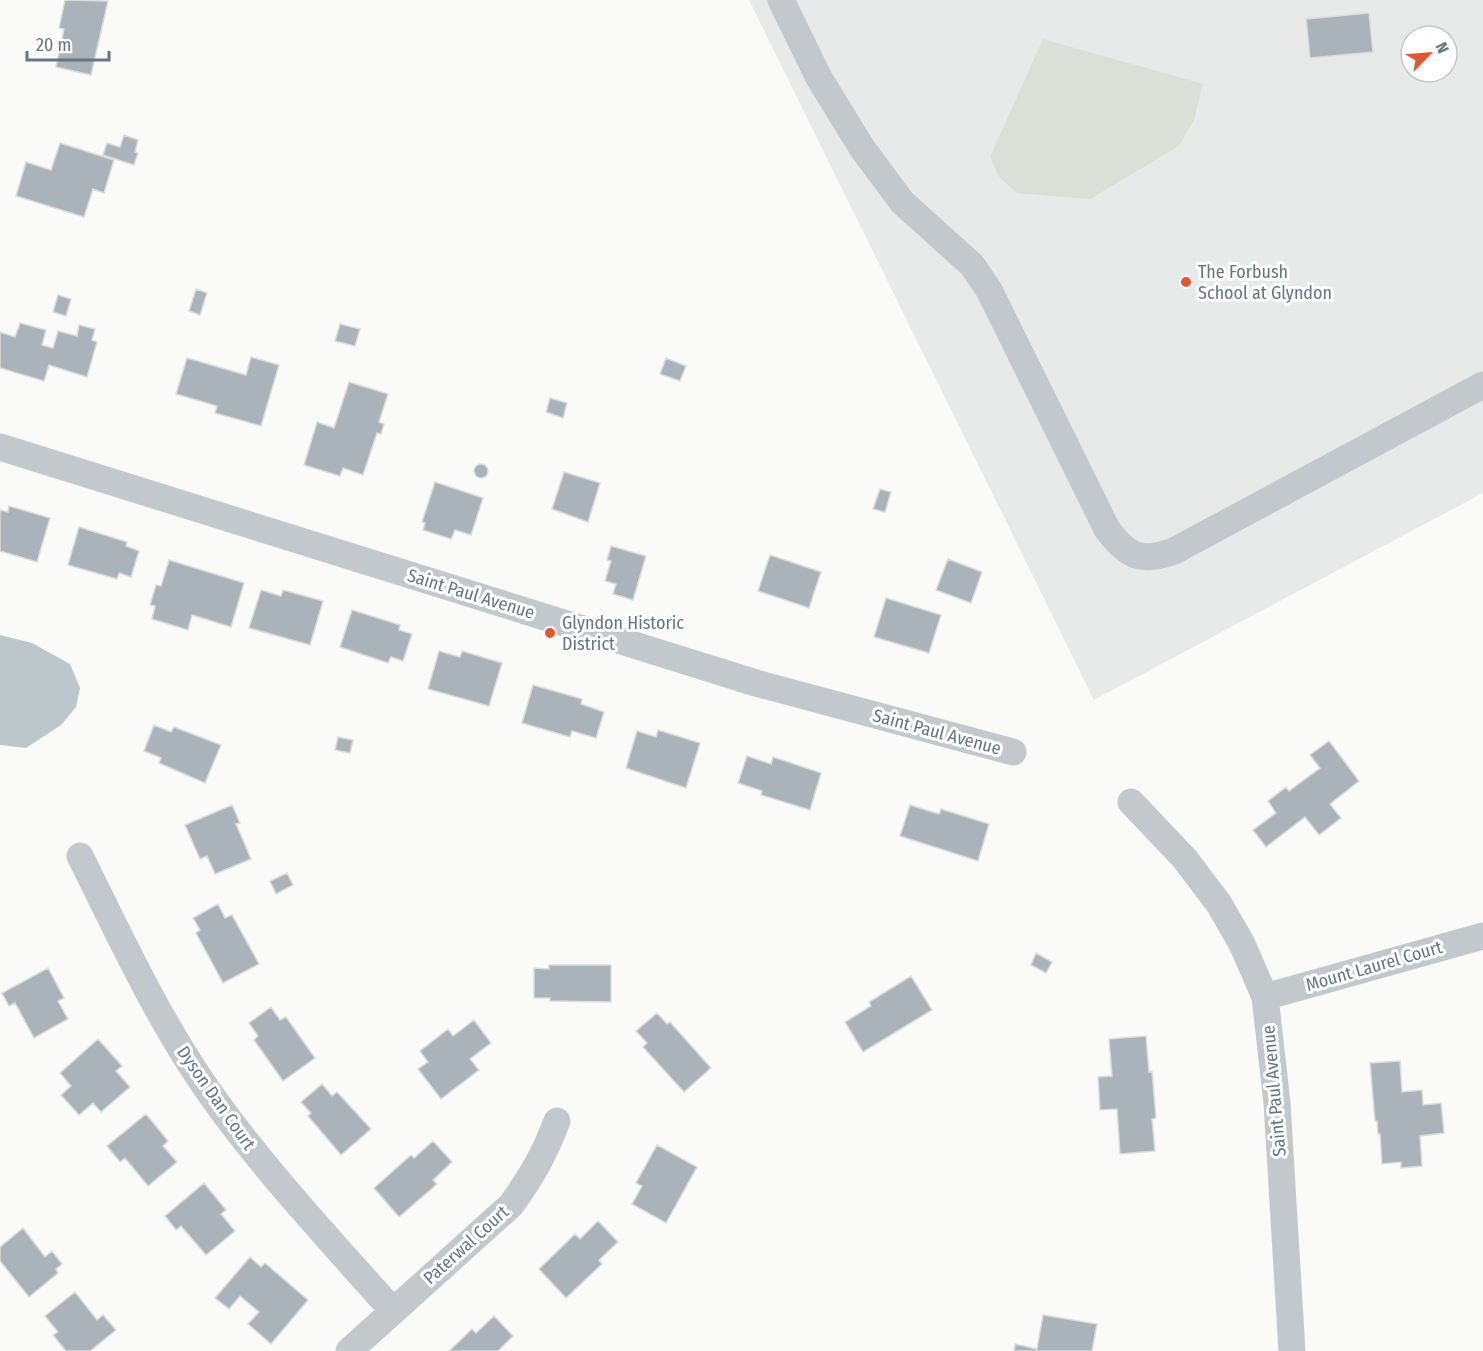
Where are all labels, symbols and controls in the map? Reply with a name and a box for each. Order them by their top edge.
scale bar [27,24,110,62]
north arrow [1399,24,1459,84]
text: 20 m [36,34,71,56]
text: N [1432,40,1453,56]
place label: The Forbush School at Glyndon [1198,261,1332,304]
marker: The Forbush School at Glyndon [1179,275,1193,289]
street label: Saint Paul Avenue [405,564,537,624]
place label: Glyndon Historic District [562,612,684,655]
marker: Glyndon Historic District [543,626,557,640]
street label: Saint Paul Avenue [871,704,1004,760]
street label: Mount Laurel Court [1303,936,1445,996]
street label: Saint Paul Avenue [1257,1024,1291,1158]
street label: Dyson Dan Court [172,1042,260,1154]
street label: Paterwal Court [419,1201,513,1289]

